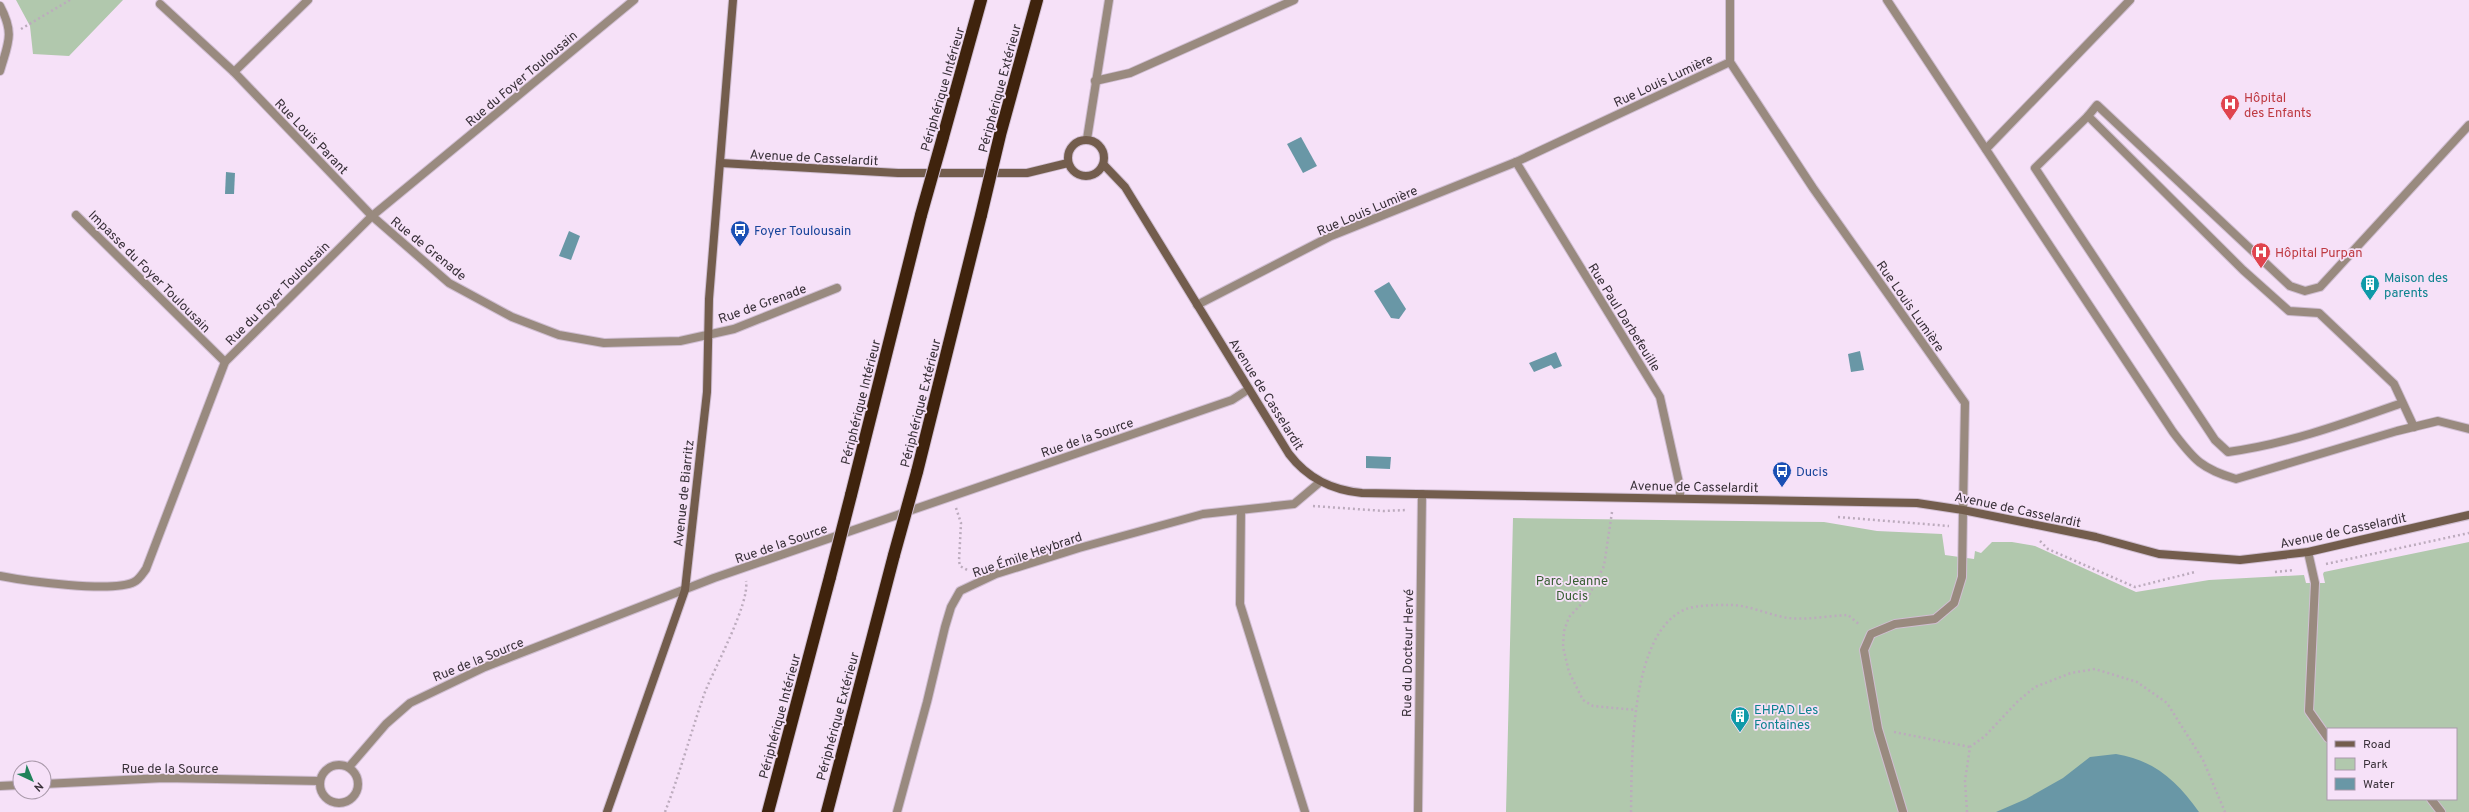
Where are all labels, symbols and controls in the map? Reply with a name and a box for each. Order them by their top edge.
street label: Périphérique Extérieur [976,23,1026,154]
street label: Périphérique Intérieur [919,26,969,154]
street label: Rue du Foyer Toulousain [463,28,581,131]
street label: Rue Louis Lumière [1612,52,1716,112]
place label: Hôpital des Enfants [2244,91,2312,122]
hospital icon: Hôpital des Enfants [2219,93,2241,121]
street label: Rue Louis Parant [270,96,351,179]
street label: Avenue de Casselardit [749,148,879,170]
street label: Rue Louis Lumière [1315,183,1421,240]
street label: Impasse du Foyer Toulousain [84,208,213,337]
street label: Rue de Grenade [387,214,469,285]
bus stop icon: Foyer Toulousain [729,219,751,247]
place label: Foyer Toulousain [754,224,851,240]
street label: Rue du Foyer Toulousain [223,239,334,350]
hospital icon: Hôpital Purpan [2250,241,2272,269]
place label: Hôpital Purpan [2275,246,2362,262]
street label: Rue Louis Lumière [1872,258,1947,356]
street label: Rue Paul Darbefeuille [1584,261,1663,375]
place label: Maison des parents [2384,271,2448,302]
building icon: Maison des parents [2359,273,2381,301]
street label: Rue de Grenade [716,282,809,328]
street label: Avenue de Casselardit [1224,336,1306,454]
street label: Périphérique Extérieur [898,337,946,470]
street label: Périphérique Intérieur [839,338,885,467]
street label: Rue de la Source [1039,416,1136,462]
street label: Avenue de Biarritz [671,439,699,547]
bus stop icon: Ducis [1771,460,1793,488]
place label: Ducis [1796,465,1828,481]
street label: Avenue de Casselardit [1629,479,1759,497]
street label: Avenue de Casselardit [1953,490,2082,532]
street label: Avenue de Casselardit [2279,511,2408,553]
street label: Rue de la Source [733,522,830,568]
street label: Rue Émile Heybrard [970,528,1085,582]
park label: Parc Jeanne Ducis [1536,574,1608,605]
street label: Rue du Docteur Hervé [1400,589,1418,717]
street label: Rue de la Source [431,635,527,686]
street label: Périphérique Extérieur [814,651,864,782]
street label: Périphérique Intérieur [757,652,805,781]
place label: EHPAD Les Fontaines [1754,703,1818,734]
building icon: EHPAD Les Fontaines [1729,705,1751,733]
legend [2327,728,2457,800]
text: Road [2363,737,2391,753]
text: Park [2363,757,2388,773]
north arrow [12,760,52,800]
street label: Rue de la Source [122,762,218,778]
text: Water [2363,777,2395,793]
text: N [31,779,46,794]

